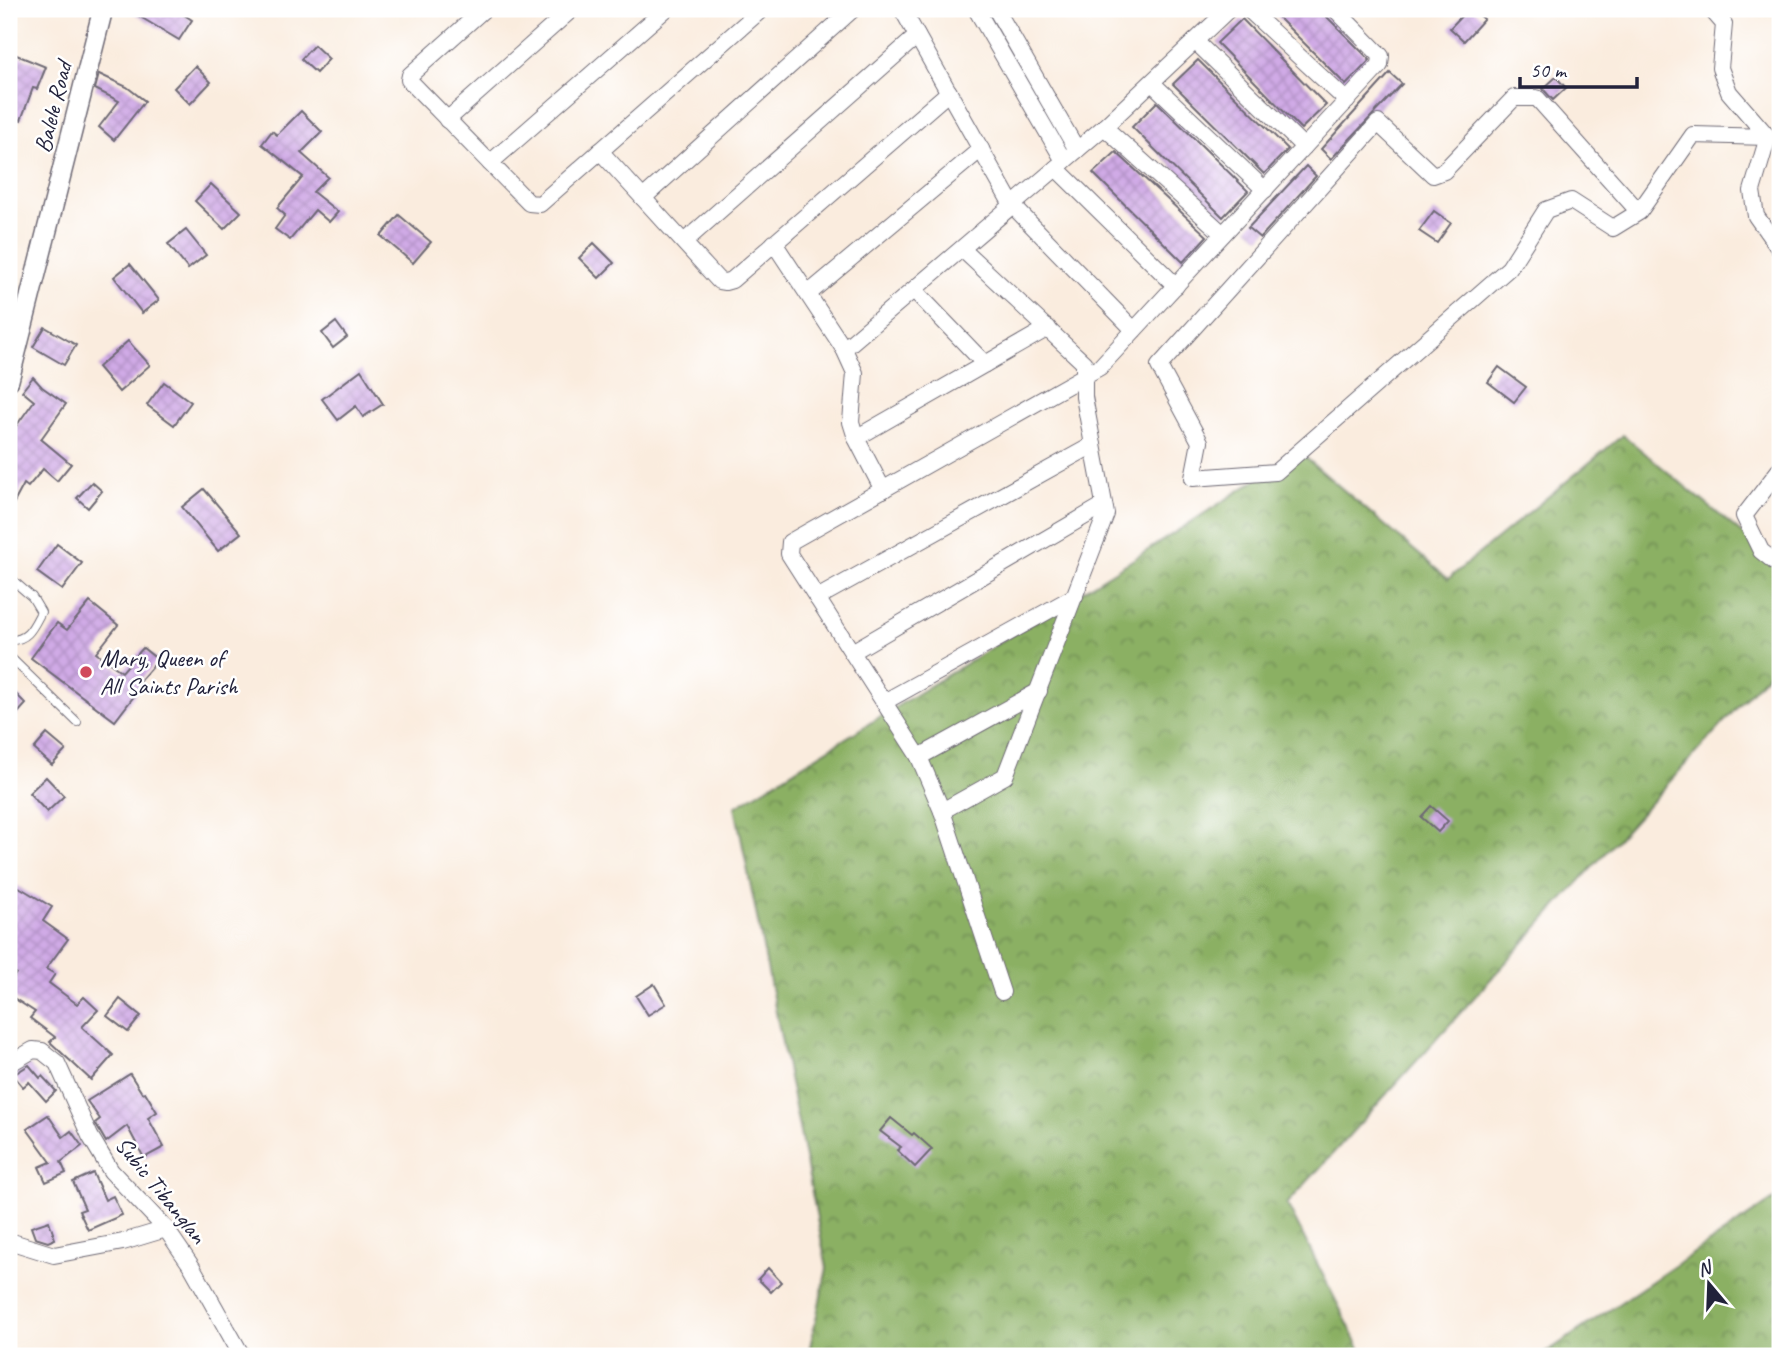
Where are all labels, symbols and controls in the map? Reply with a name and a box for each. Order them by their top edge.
scale bar [1520,46,1637,90]
street label: Balele Road [27,55,80,156]
text: 50 m [1530,57,1568,83]
place label: Mary, Queen of All Saints Parish [100,643,238,701]
marker: Mary, Queen of All Saints Parish [78,664,94,680]
street label: Subic Tibanglan [109,1130,214,1251]
north arrow [1674,1250,1744,1320]
text: N [1694,1255,1716,1282]

